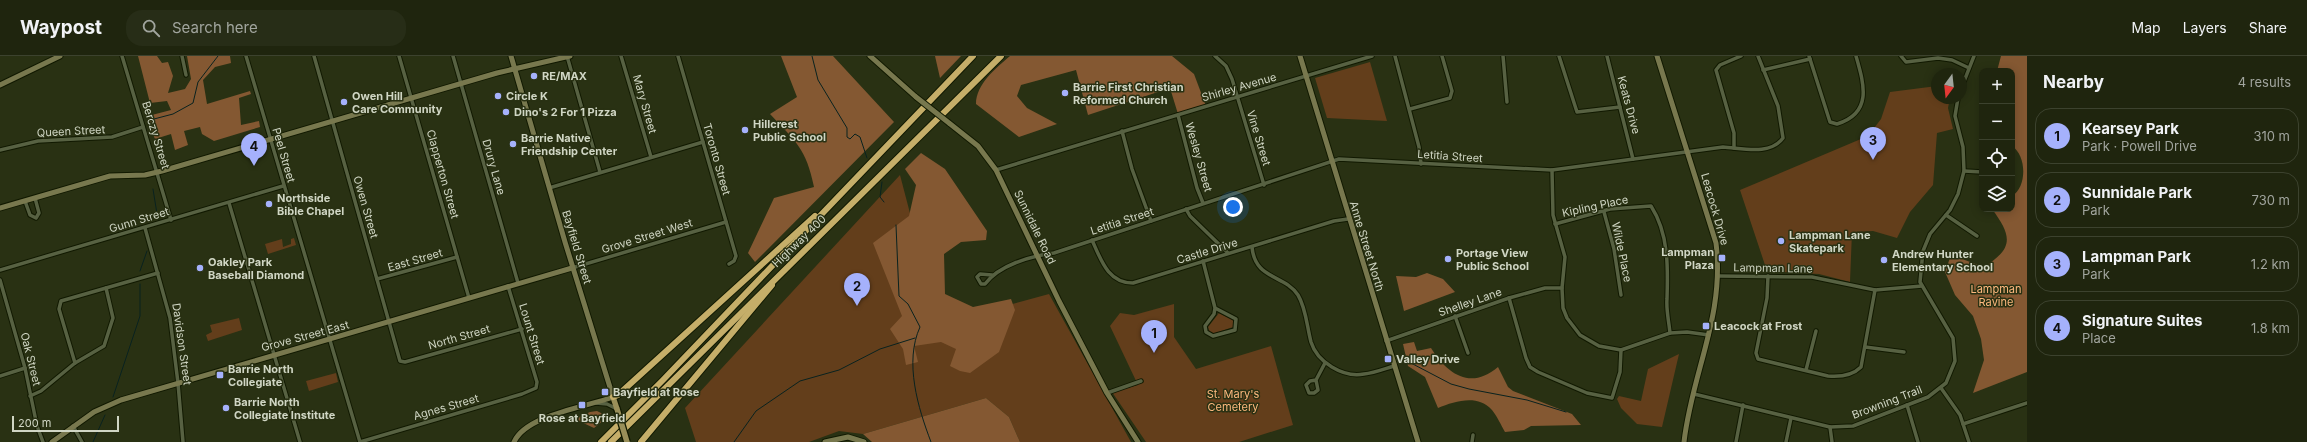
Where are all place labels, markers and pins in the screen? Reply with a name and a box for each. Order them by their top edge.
place label: RE/MAX [542,69,587,83]
marker: RE/MAX [529,71,539,81]
place label: Barrie First Christian Reformed Church [1073,80,1184,107]
marker: Barrie First Christian Reformed Church [1060,88,1070,98]
place label: Owen Hill Care Community [352,89,443,116]
place label: Circle K [506,89,548,103]
marker: Circle K [493,91,503,101]
marker: Owen Hill Care Community [339,97,349,107]
place label: Dino's 2 For 1 Pizza [514,105,617,119]
marker: Dino's 2 For 1 Pizza [501,107,511,117]
place label: Hillcrest Public School [753,117,826,144]
marker: Hillcrest Public School [740,125,750,135]
pin: 3 [1860,127,1886,160]
place label: Barrie Native Friendship Center [521,131,618,158]
pin: 4 [241,133,267,166]
marker: Barrie Native Friendship Center [508,139,518,149]
place label: Northside Bible Chapel [277,191,344,218]
marker: Northside Bible Chapel [264,199,274,209]
place label: Lampman Lane Skatepark [1789,228,1871,255]
marker: Lampman Lane Skatepark [1776,236,1786,246]
place label: Lampman Plaza [1661,245,1714,272]
place label: Portage View Public School [1456,246,1529,273]
place label: Andrew Hunter Elementary School [1892,247,1993,274]
marker: Lampman Plaza [1717,253,1727,263]
marker: Portage View Public School [1443,254,1453,264]
place label: Oakley Park Baseball Diamond [208,255,304,282]
marker: Andrew Hunter Elementary School [1879,255,1889,265]
marker: Oakley Park Baseball Diamond [195,263,205,273]
pin: 2 [844,273,870,306]
place label: Leacock at Frost [1714,319,1802,333]
pin: 1 [1141,320,1167,353]
marker: Leacock at Frost [1701,321,1711,331]
place label: Valley Drive [1396,352,1460,366]
marker: Valley Drive [1383,354,1393,364]
place label: Barrie North Collegiate [228,362,294,389]
marker: Barrie North Collegiate [215,370,225,380]
place label: Bayfield at Rose [613,385,700,399]
marker: Bayfield at Rose [600,387,610,397]
place label: Barrie North Collegiate Institute [234,395,336,422]
marker: Rose at Bayfield [577,400,587,410]
marker: Barrie North Collegiate Institute [221,403,231,413]
place label: Rose at Bayfield [539,411,625,425]

